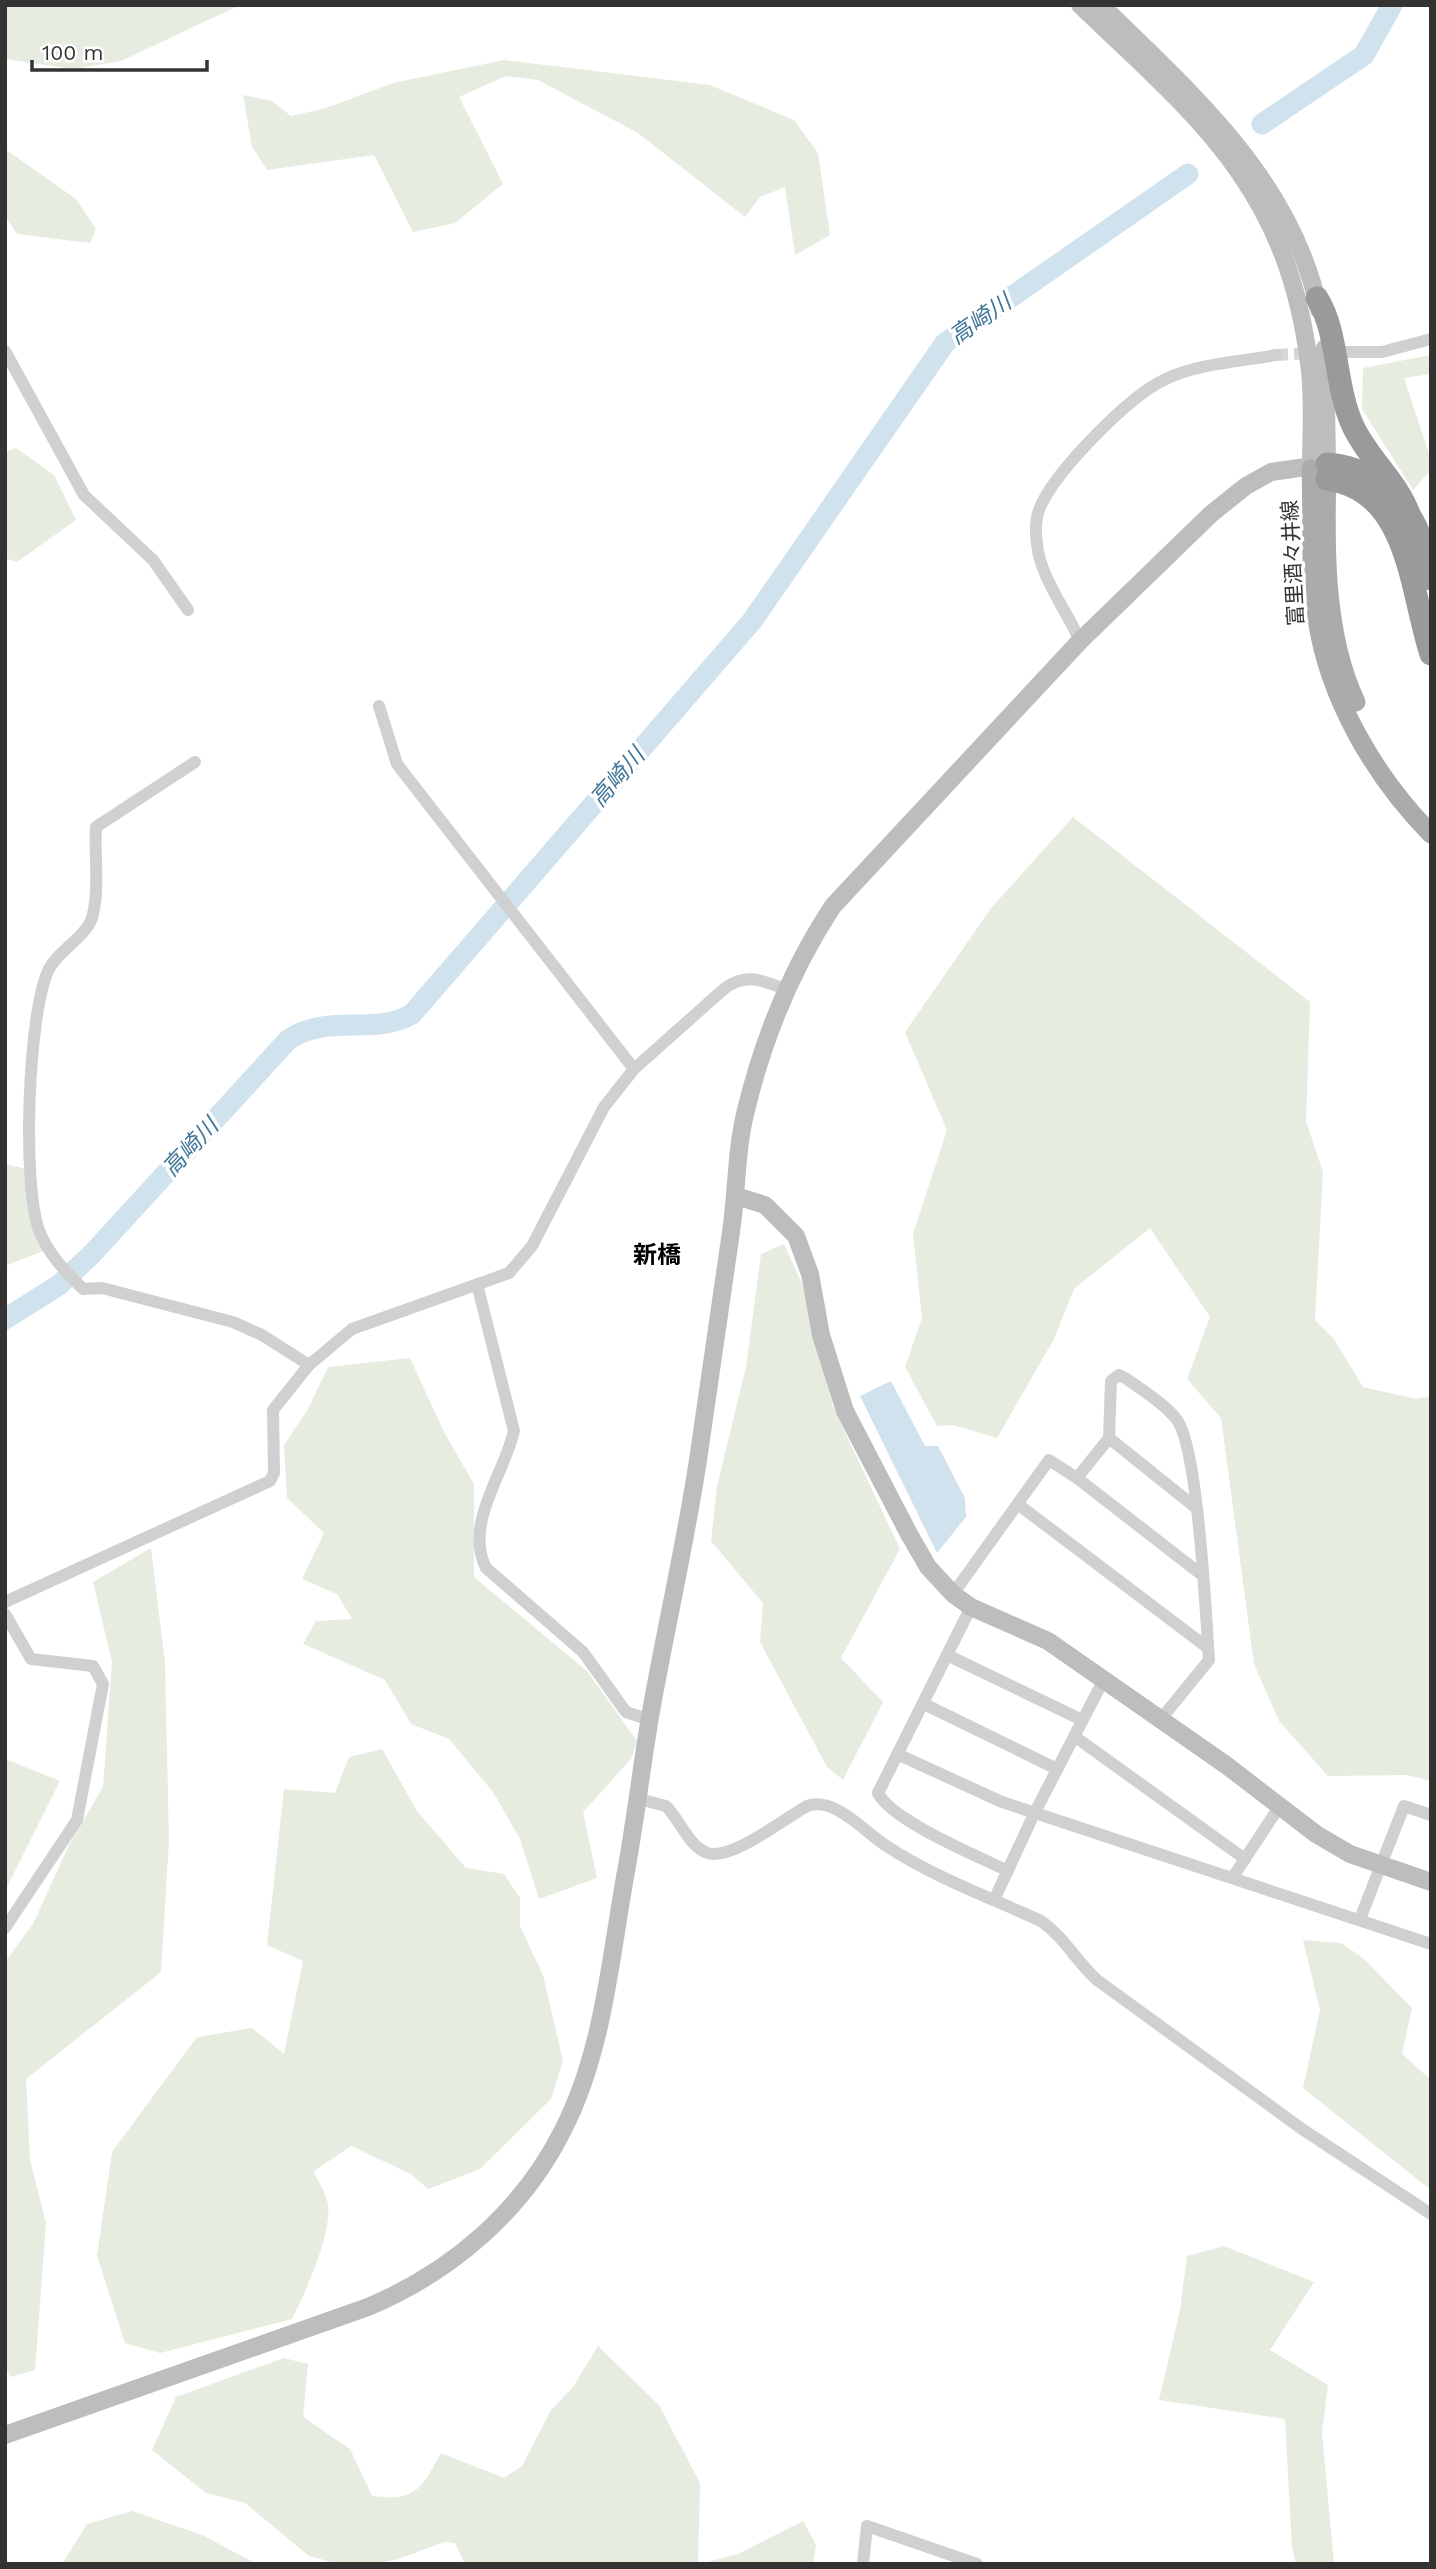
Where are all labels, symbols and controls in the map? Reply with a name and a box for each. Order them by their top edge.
scale bar [32,28,206,72]
text: 100 m [42,40,104,65]
water label: 高崎川 [944,287,1019,350]
street label: 富里酒々井線 [1277,499,1308,627]
water label: 高崎川 [585,740,652,812]
water label: 高崎川 [157,1111,226,1182]
district label: 新橋 [633,1241,681,1269]

